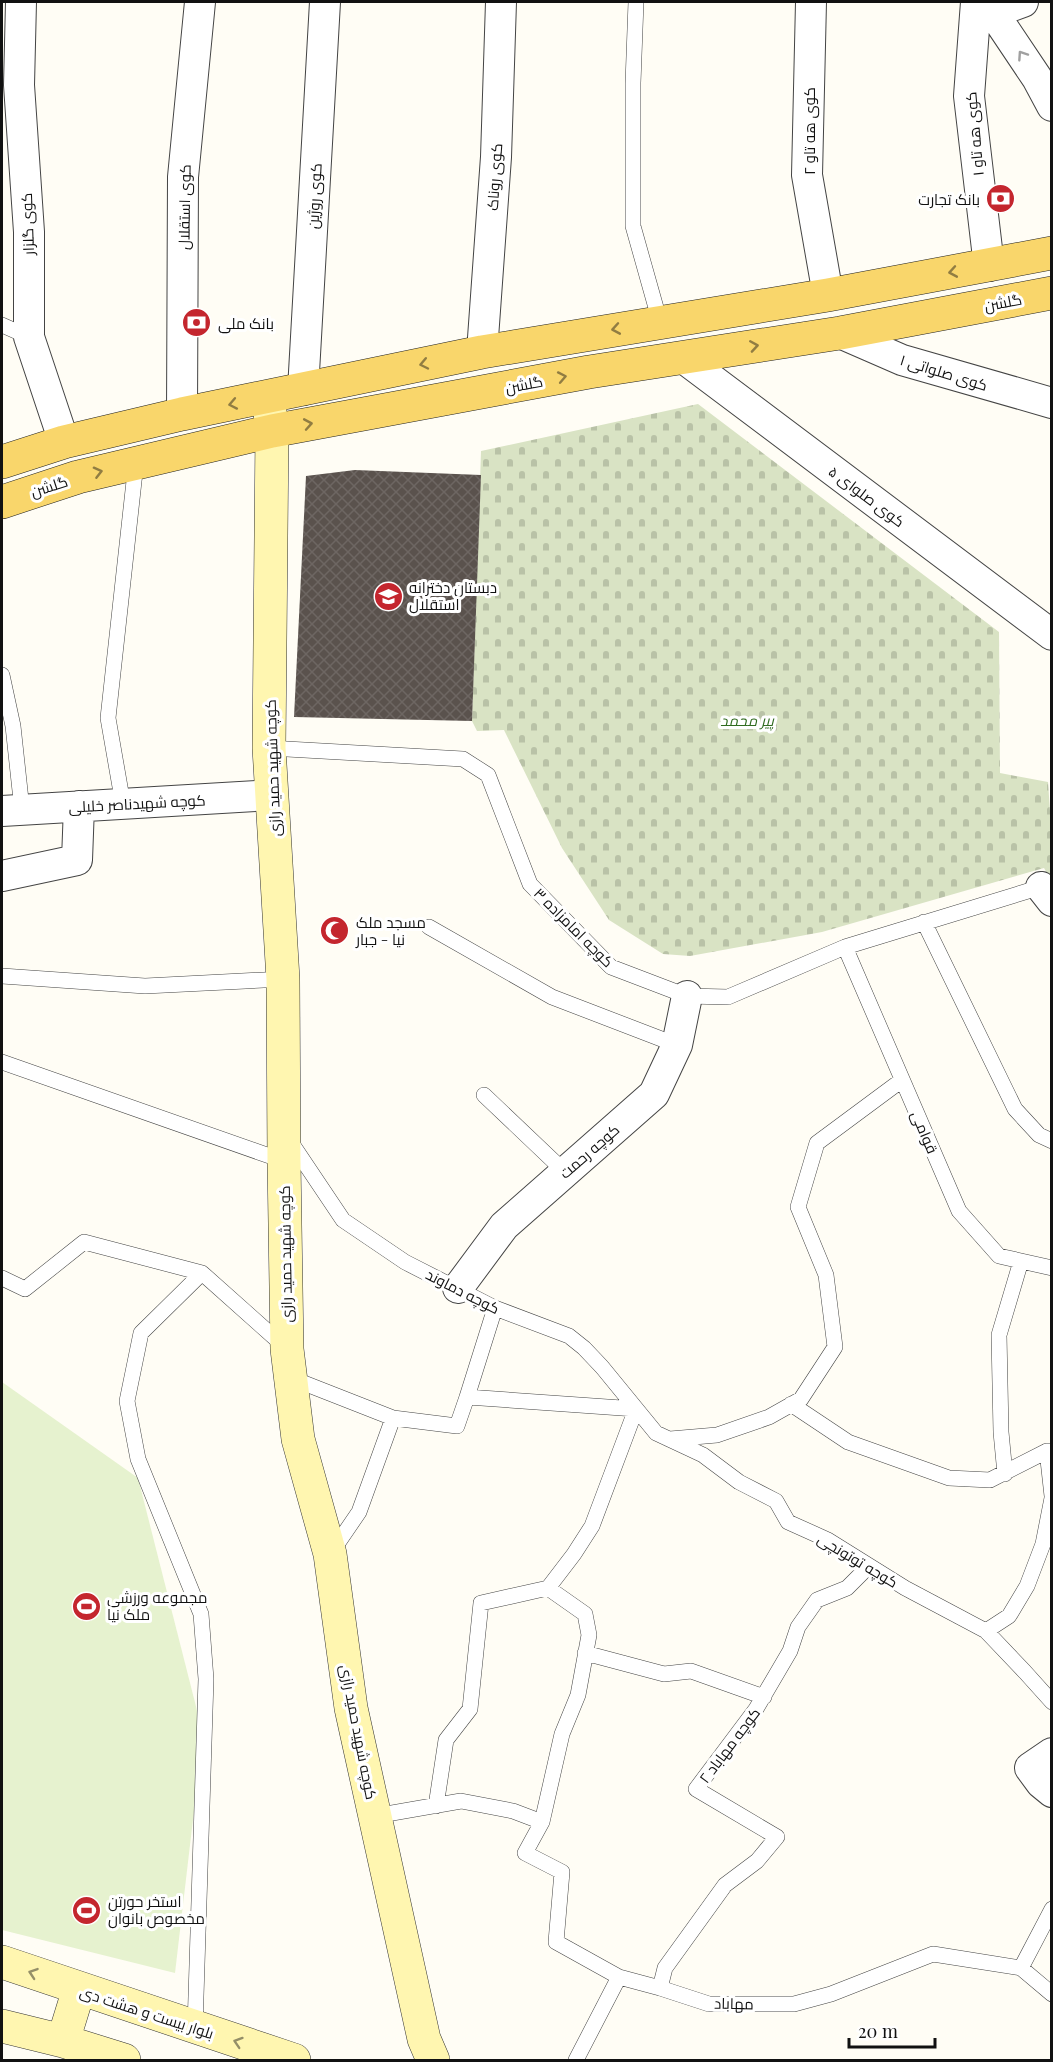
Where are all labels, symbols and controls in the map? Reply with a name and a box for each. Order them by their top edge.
one-way arrow [1018,51,1029,62]
street label: کوی هه تاو ۲ [799,87,820,175]
street label: کوی هه تاو ۱ [960,91,989,177]
street label: کوی روناک [482,143,507,211]
street label: کوی روژین [302,163,327,229]
street label: کوی استقلال [173,164,196,250]
bank icon: بانک تجارت [985,183,1017,215]
place label: بانک تجارت [918,189,980,209]
street label: کوی گلزار [16,192,39,257]
one-way arrow [948,266,958,278]
street label: گلشن [983,289,1024,316]
bank icon: بانک ملی [181,307,213,339]
place label: بانک ملی [218,313,274,334]
one-way arrow [611,322,621,335]
one-way arrow [750,341,759,353]
street label: کوی صلواتی ۱ [898,349,990,396]
one-way arrow [419,357,429,370]
street label: گلشن [504,371,545,398]
one-way arrow [557,371,567,384]
one-way arrow [228,397,238,410]
one-way arrow [304,419,313,431]
street label: کوی صلوای ۵ [824,461,909,532]
one-way arrow [92,467,102,480]
street label: گلشن [28,471,70,502]
place label: دبستان دخترانه استقلال [409,577,497,614]
school or university icon: دبستان دخترانه استقلال [372,580,404,612]
street label: کوچه شهید حمید رازی [260,699,285,837]
park label: پیر محمد [720,710,775,731]
street label: کوچه شهیدناصر خلیلی [68,789,206,818]
street label: کوچه امامزاده ۳ [529,883,618,972]
place label: مسجد ملک نیا - جبار [355,912,426,949]
mosque icon: مسجد ملک نیا - جبار [319,915,351,947]
street label: قوامی [906,1108,943,1157]
street label: کوچه رحمت [555,1119,624,1183]
street label: کوچه شهید حمید رازی [274,1185,297,1323]
street label: کوچه دماوند [422,1264,503,1319]
street label: کوچه توتونچی [814,1528,902,1593]
place label: مجموعه ورزشی ملک نیا [107,1587,208,1624]
sports icon: مجموعه ورزشی ملک نیا [70,1590,102,1622]
street label: کوچه شهید حمید رازی [335,1663,382,1801]
street label: کوچه مهاباد ۲ [694,1703,765,1788]
place label: استخر حورتن مخصوص بانوان [108,1891,205,1929]
sports icon: استخر حورتن مخصوص بانوان [71,1894,103,1926]
one-way arrow [28,1968,39,1981]
street label: بلوار بیست و هشت دی [77,1981,217,2044]
street label: مهاباد [714,1993,754,2014]
scale bar [849,2011,934,2049]
text: 20 m [858,2019,898,2043]
one-way arrow [233,2037,244,2049]

